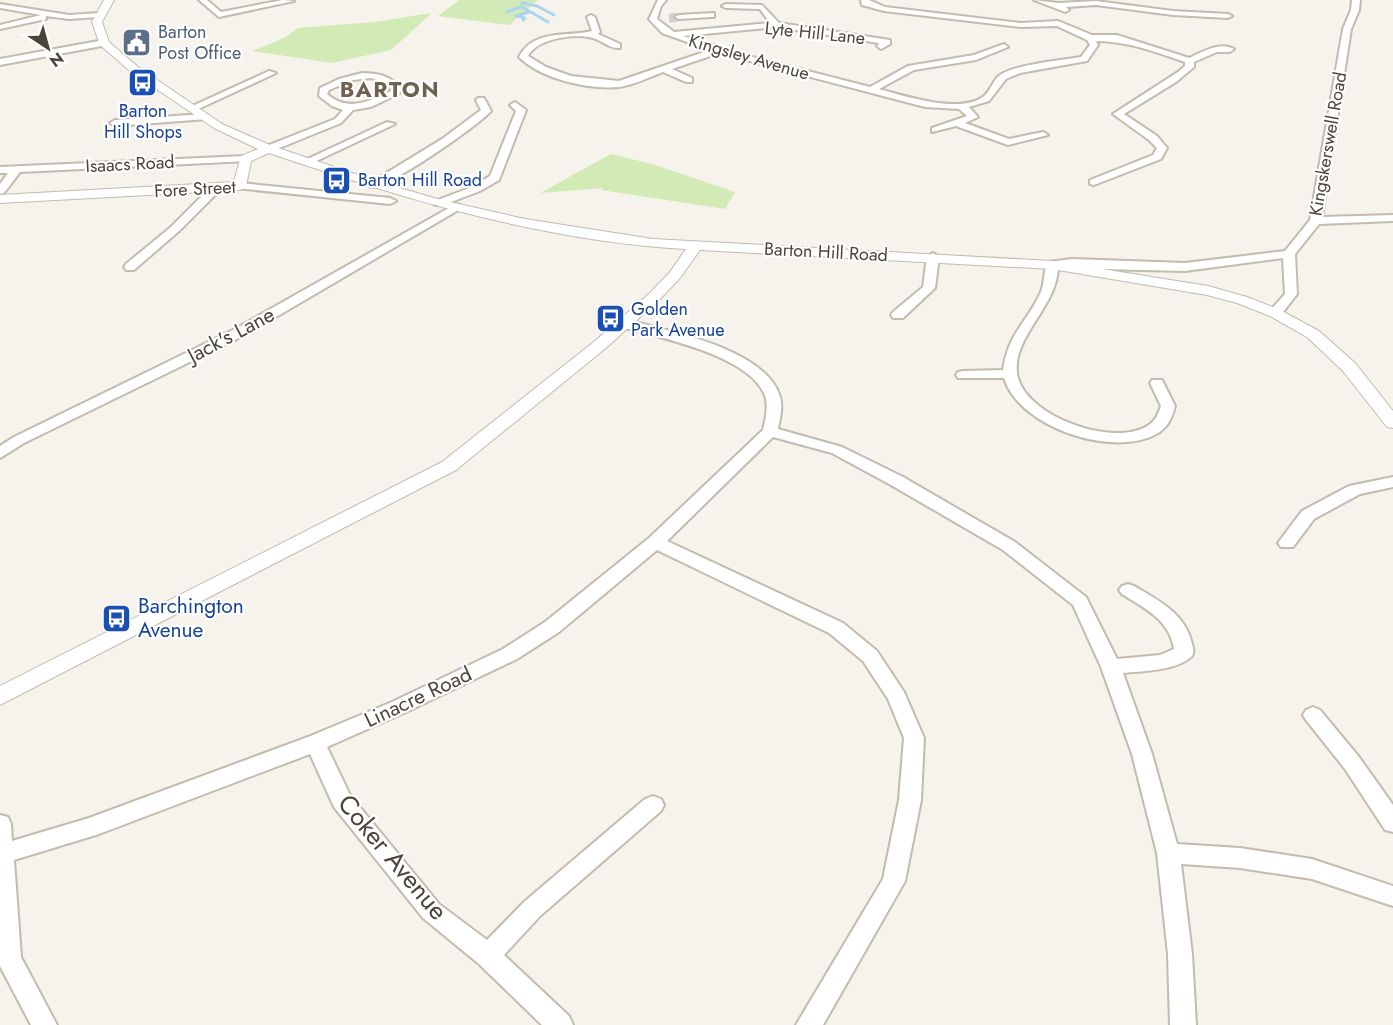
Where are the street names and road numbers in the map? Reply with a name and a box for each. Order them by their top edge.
street label: Lyte Hill Lane [764,15,866,51]
street label: Kingsley Avenue [686,27,812,87]
street label: Kingskerswell Road [1303,70,1353,218]
street label: Isaacs Road [85,149,175,179]
street label: Fore Street [153,174,237,204]
street label: Barton Hill Road [763,236,889,268]
street label: Jack's Lane [180,299,280,372]
street label: Linacre Road [359,659,477,735]
street label: Coker Avenue [329,786,457,928]

